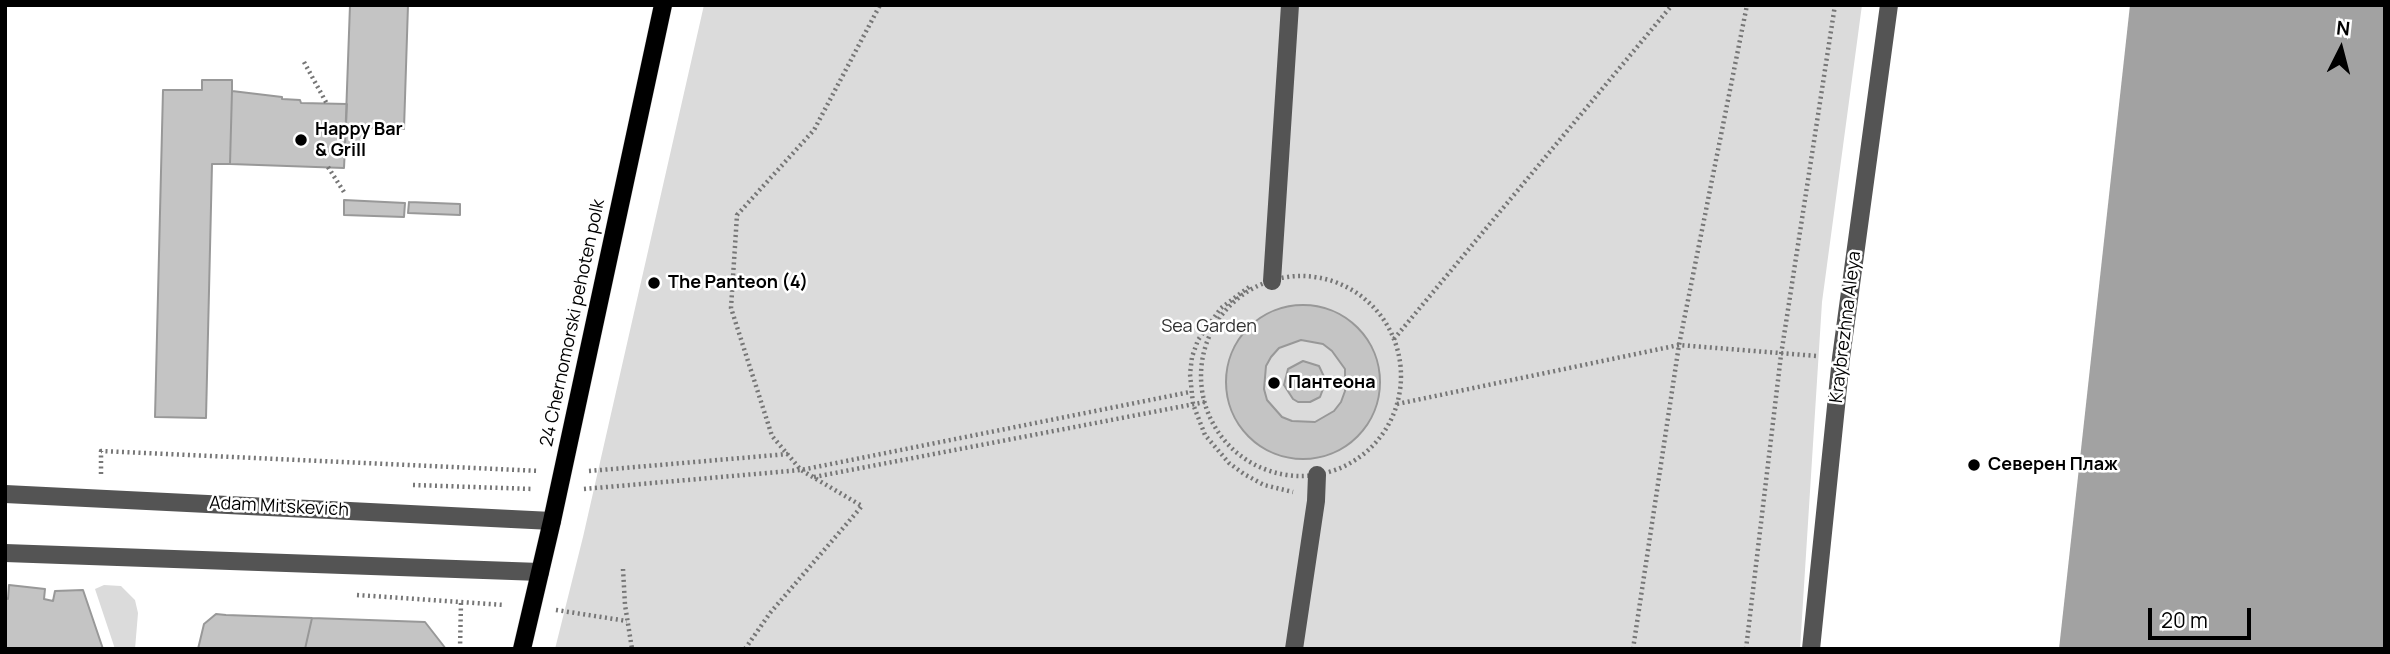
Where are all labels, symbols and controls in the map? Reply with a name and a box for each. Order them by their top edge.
north arrow [2306,14,2376,84]
text: N [2335,14,2351,42]
place label: Happy Bar & Grill [315,119,403,162]
marker: Happy Bar & Grill [293,132,309,148]
street label: 24 Chernomorski pehoten polk [536,197,610,449]
street label: Kraybrezhna Aleya [1826,250,1866,404]
place label: The Panteon (4) [668,272,808,294]
marker: The Panteon (4) [646,275,662,291]
park label: Sea Garden [1161,316,1257,338]
place label: Пантеона [1288,372,1376,394]
marker: Пантеона [1266,375,1282,391]
place label: Северен Плаж [1988,454,2118,476]
marker: Северен Плаж [1966,457,1982,473]
street label: Adam Mitskevich [209,493,349,521]
scale bar [2152,594,2255,638]
text: 20 m [2161,606,2208,634]

